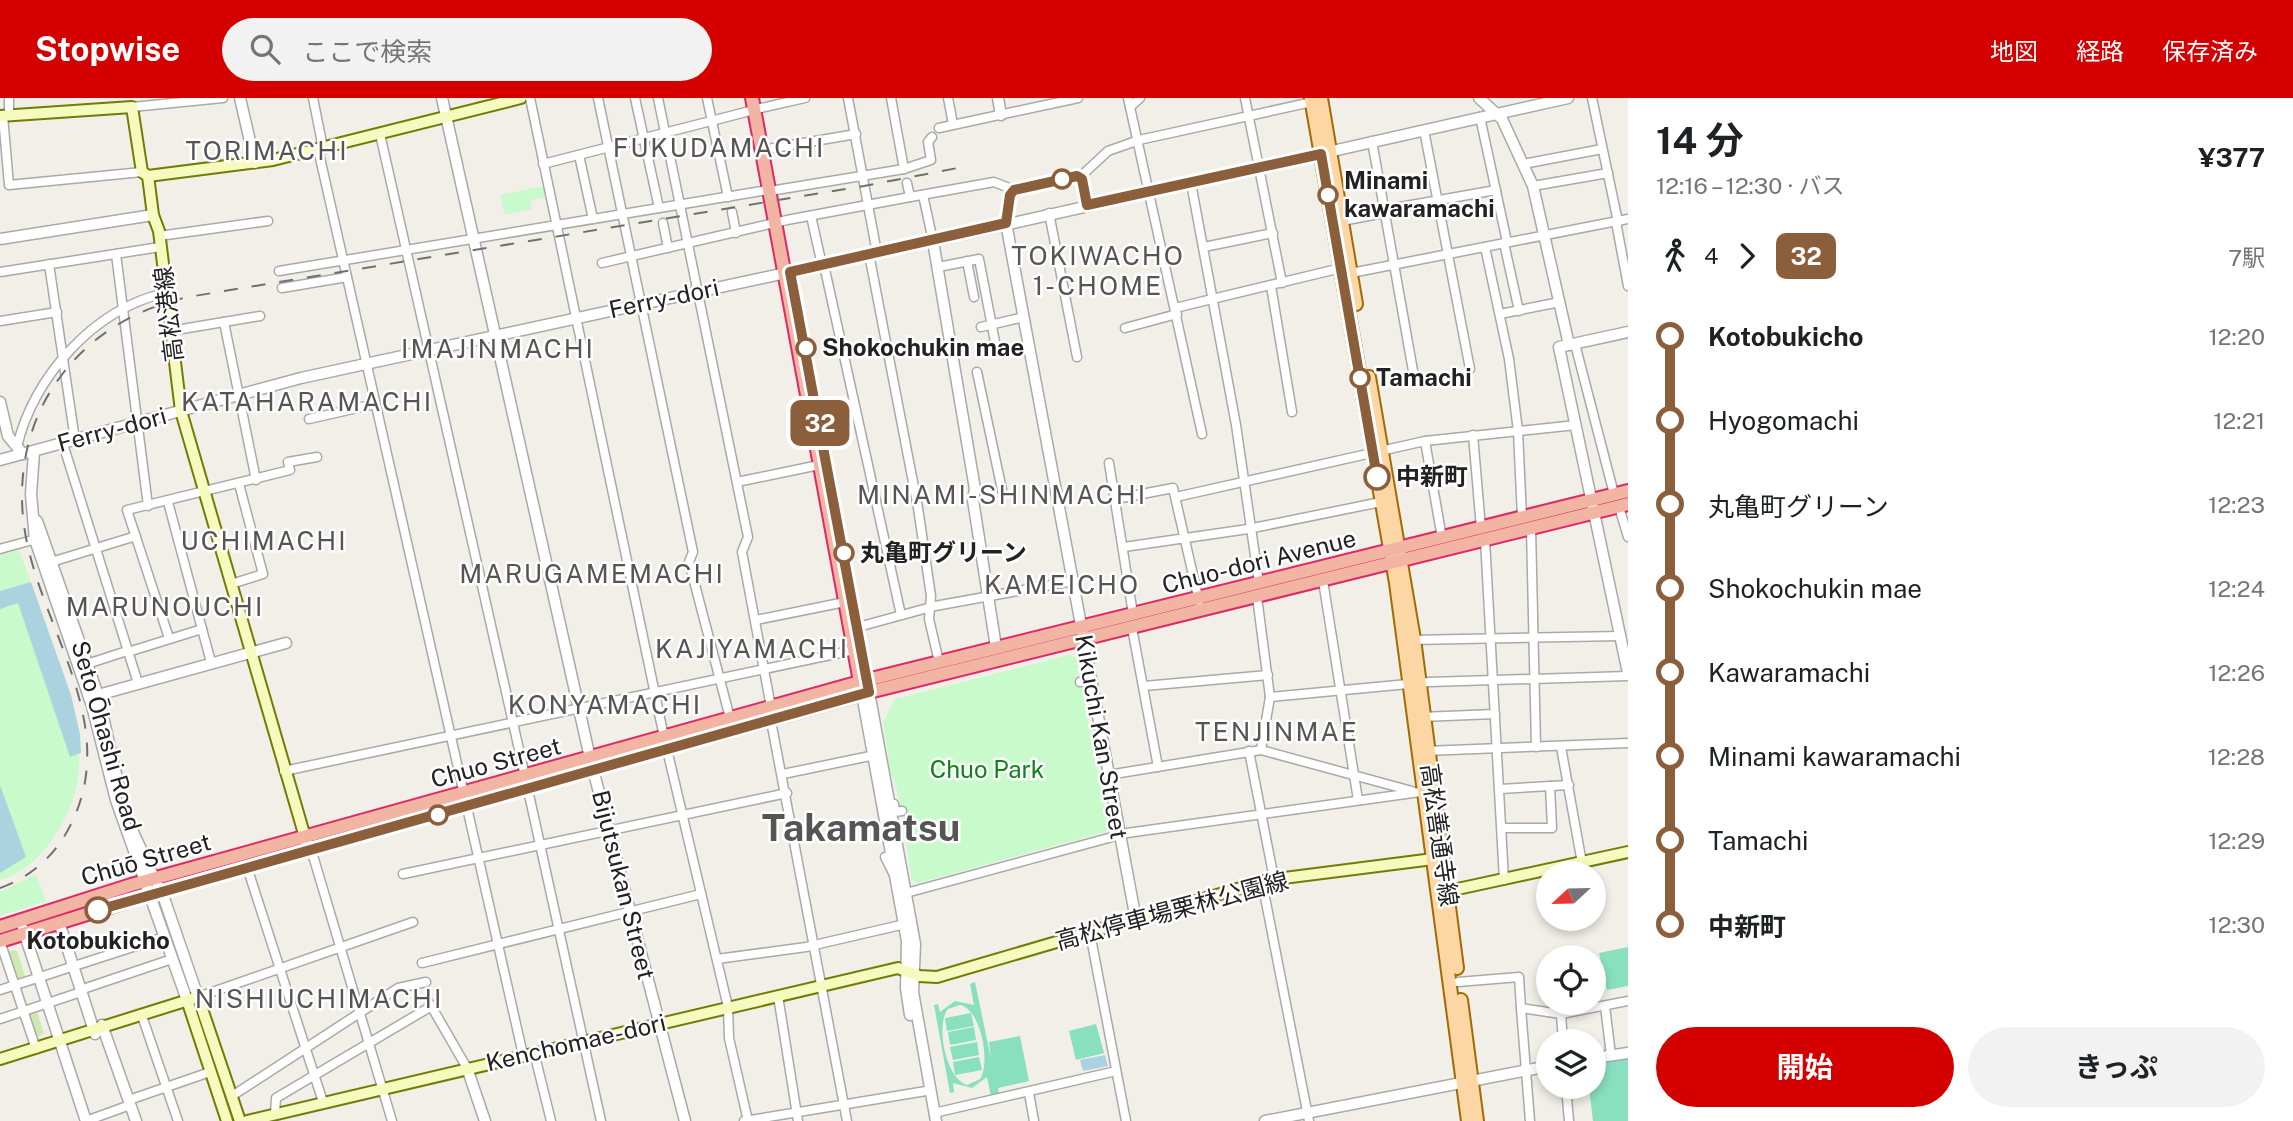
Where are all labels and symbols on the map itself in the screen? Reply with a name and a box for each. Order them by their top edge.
district label: FUKUDAMACHI [613,132,825,163]
district label: TORIMACHI [185,135,349,166]
place label: Minami kawaramachi [1344,166,1495,222]
unlabelled marker [1052,169,1072,189]
marker: Minami kawaramachi [1318,185,1338,205]
district label: TOKIWACHO 1-CHOME [1011,240,1185,301]
street label: 高松港線 [148,265,188,363]
street label: Ferry-dori [606,273,721,323]
district label: IMAJINMACHI [401,333,595,364]
place label: Shokochukin mae [822,333,1024,361]
marker: Shokochukin mae [796,338,816,358]
place label: Tamachi [1376,363,1472,391]
marker: Tamachi [1350,368,1370,388]
district label: KATAHARAMACHI [181,386,433,417]
line badge: 32 [788,400,852,446]
street label: Ferry-dori [54,401,169,457]
place label: 中新町 [1396,462,1468,490]
marker: 中新町 [1364,464,1390,490]
district label: MINAMI-SHINMACHI [857,479,1147,510]
street label: Chuo-dori Avenue [1159,523,1359,599]
district label: UCHIMACHI [180,525,348,556]
place label: 丸亀町グリーン [860,538,1027,566]
marker: 丸亀町グリーン [834,543,854,563]
district label: MARUGAMEMACHI [459,558,725,589]
district label: KAMEICHO [984,569,1140,600]
district label: MARUNOUCHI [66,591,264,622]
street label: Kikuchi Kan Street [1070,632,1134,841]
district label: KAJIYAMACHI [655,633,849,664]
street label: Seto Ōhashi Road [66,637,147,834]
district label: KONYAMACHI [508,689,702,720]
district label: TENJINMAE [1195,716,1359,747]
street label: Chuo Street [428,731,564,793]
park label: Chuo Park [930,755,1044,783]
street label: 高松善通寺線 [1416,762,1464,908]
street label: Bijutsukan Street [587,787,661,982]
unlabelled marker [428,805,448,825]
district label: Takamatsu [762,805,960,850]
street label: Chūō Street [78,827,214,891]
north arrow [1536,861,1606,931]
street label: 高松停車場栗林公園線 [1052,865,1291,955]
marker: Kotobukicho [85,897,111,923]
place label: Kotobukicho [26,926,170,954]
district label: NISHIUCHIMACHI [195,983,443,1014]
street label: Kenchomae-dori [483,1008,668,1076]

